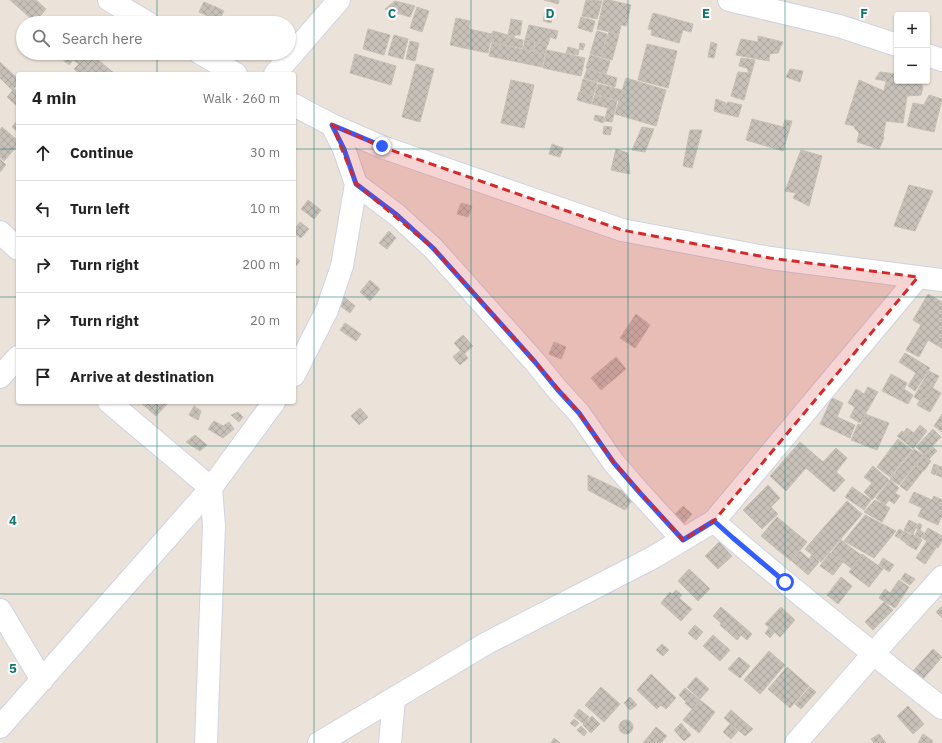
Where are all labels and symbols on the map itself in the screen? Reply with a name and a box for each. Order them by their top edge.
text: C [388,5,397,22]
text: D [545,5,555,22]
text: E [702,5,710,22]
text: F [860,5,868,22]
route end [373,137,391,155]
text: 4 [9,512,17,529]
route start [776,573,794,591]
text: 5 [9,660,17,677]

